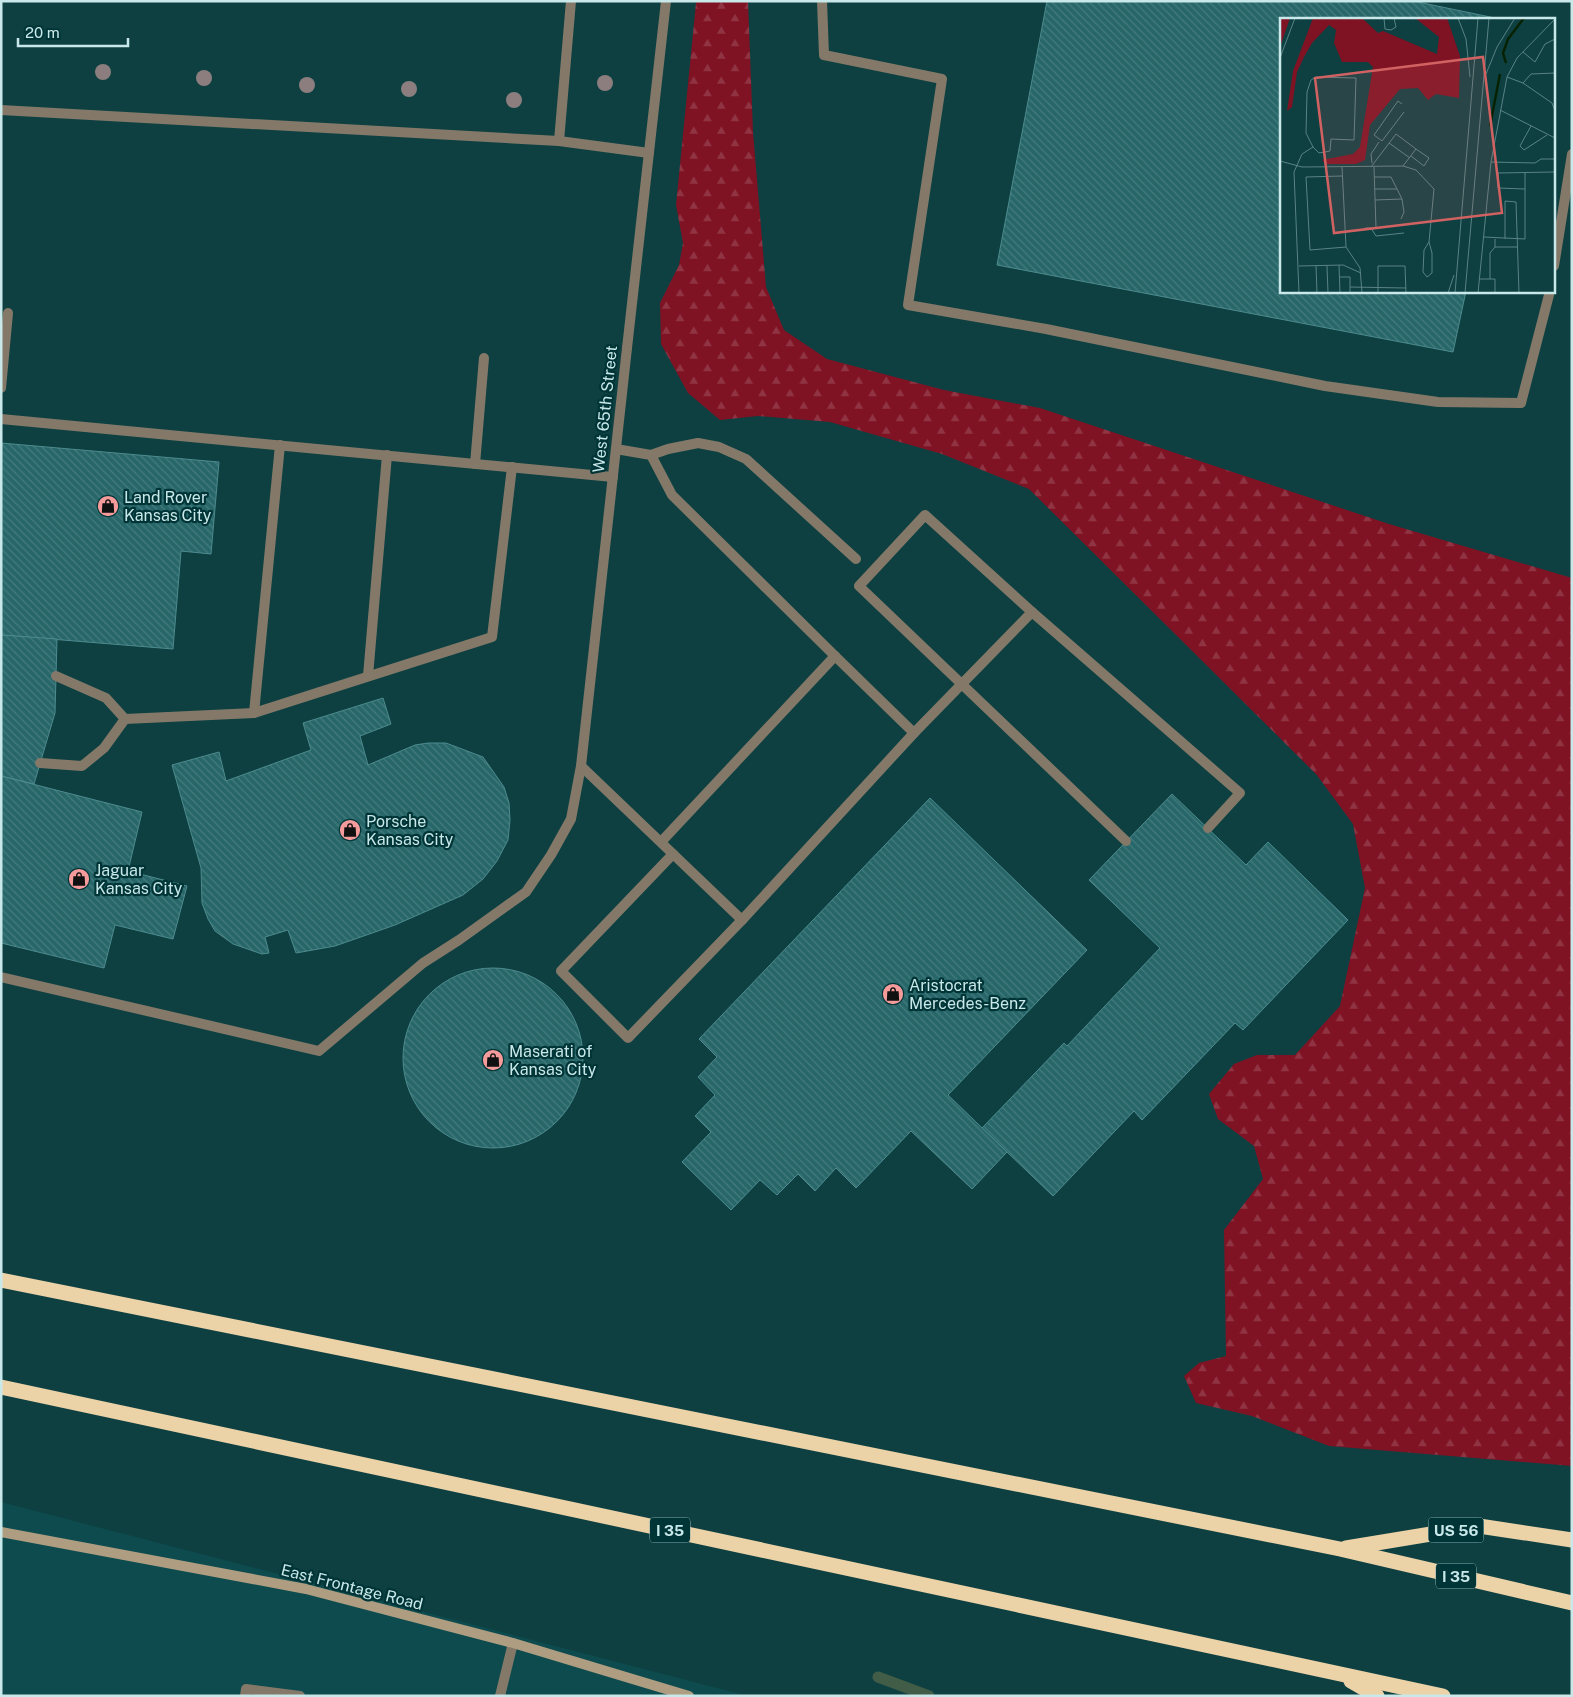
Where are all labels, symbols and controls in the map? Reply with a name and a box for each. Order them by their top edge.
scale bar [18,15,128,47]
inset map [1280,18,1556,292]
text: 20 m [25,24,60,41]
street label: West 65th Street [589,344,621,474]
place label: Land Rover Kansas City [124,488,212,525]
shop icon: Land Rover Kansas City [96,494,120,518]
place label: Porsche Kansas City [366,812,454,849]
shop icon: Porsche Kansas City [338,818,362,842]
place label: Jaguar Kansas City [95,861,183,898]
shop icon: Jaguar Kansas City [67,867,91,891]
place label: Aristocrat Mercedes-Benz [909,976,1026,1013]
shop icon: Aristocrat Mercedes-Benz [881,982,905,1006]
place label: Maserati of Kansas City [509,1042,597,1079]
shop icon: Maserati of Kansas City [481,1048,505,1072]
road number: I 35 [650,1518,690,1542]
road number: US 56 [1428,1518,1484,1542]
street label: East Frontage Road [279,1560,425,1614]
road number: I 35 [1436,1564,1476,1588]

